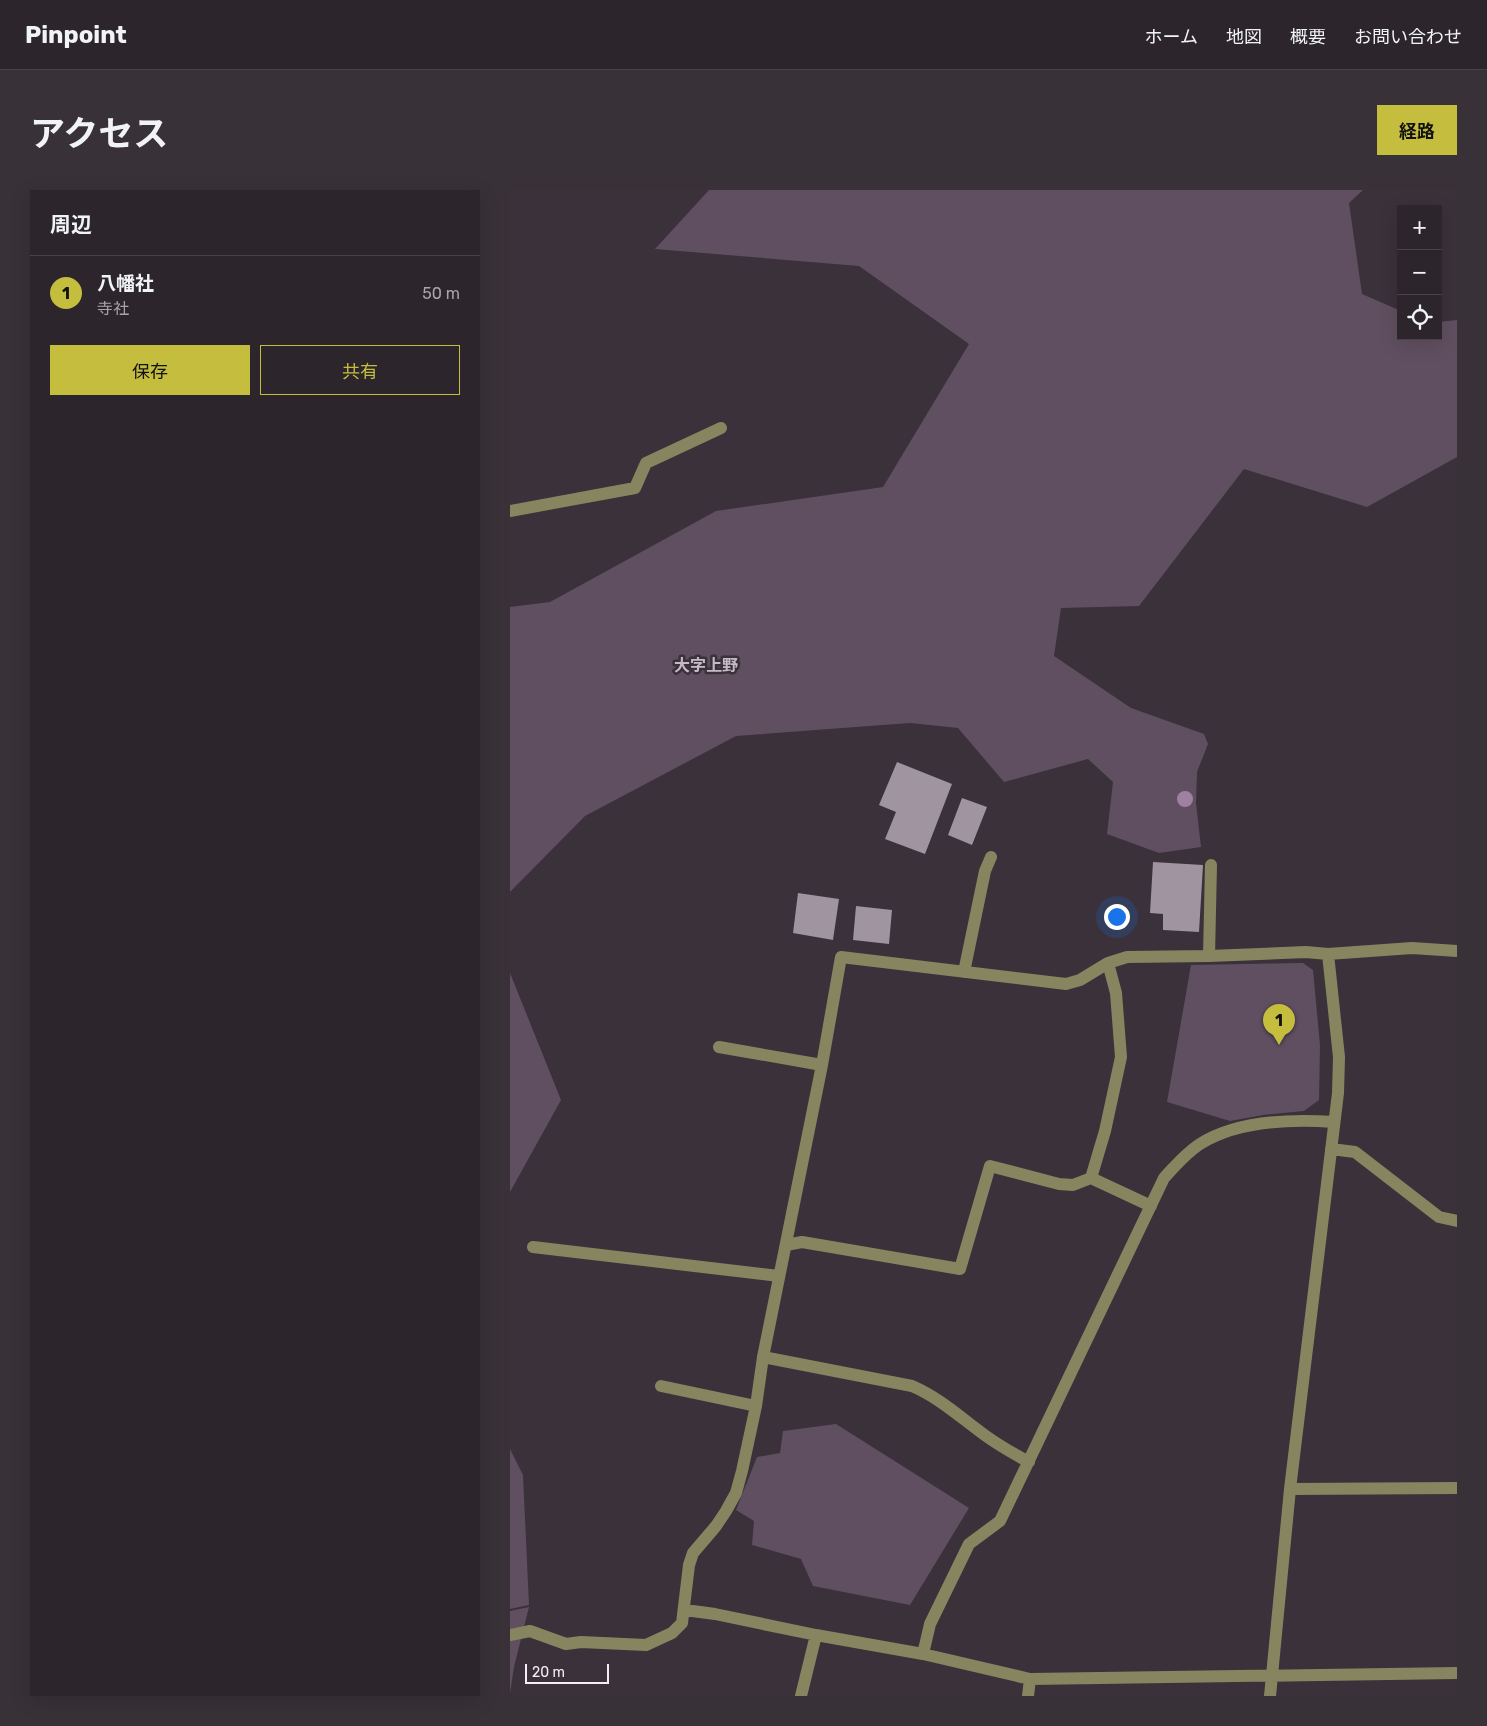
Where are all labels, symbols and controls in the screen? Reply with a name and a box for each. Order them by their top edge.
text: Pinpoint [25,21,127,49]
text: ホーム [1145,26,1198,48]
text: 地図 [1226,26,1262,48]
text: 概要 [1290,26,1326,48]
text: お問い合わせ [1354,26,1462,48]
button: 経路 [1377,105,1457,155]
text: アクセス [30,113,168,155]
map controls [1397,205,1442,340]
button: + [1397,205,1442,250]
text: 周辺 [50,212,92,237]
button: − [1397,250,1442,295]
text: 八幡社 [97,272,154,295]
text: 1 [62,284,70,303]
text: 50 m [422,284,460,303]
button: locate [1397,295,1442,340]
text: 寺社 [97,299,129,318]
button: 保存 [50,345,250,395]
button: 共有 [260,345,460,395]
district label: 大字上野 [674,656,738,675]
your location [1104,904,1130,930]
pin: 1 [1263,1004,1295,1045]
scale bar [525,1661,609,1684]
text: 20 m [532,1664,565,1681]

